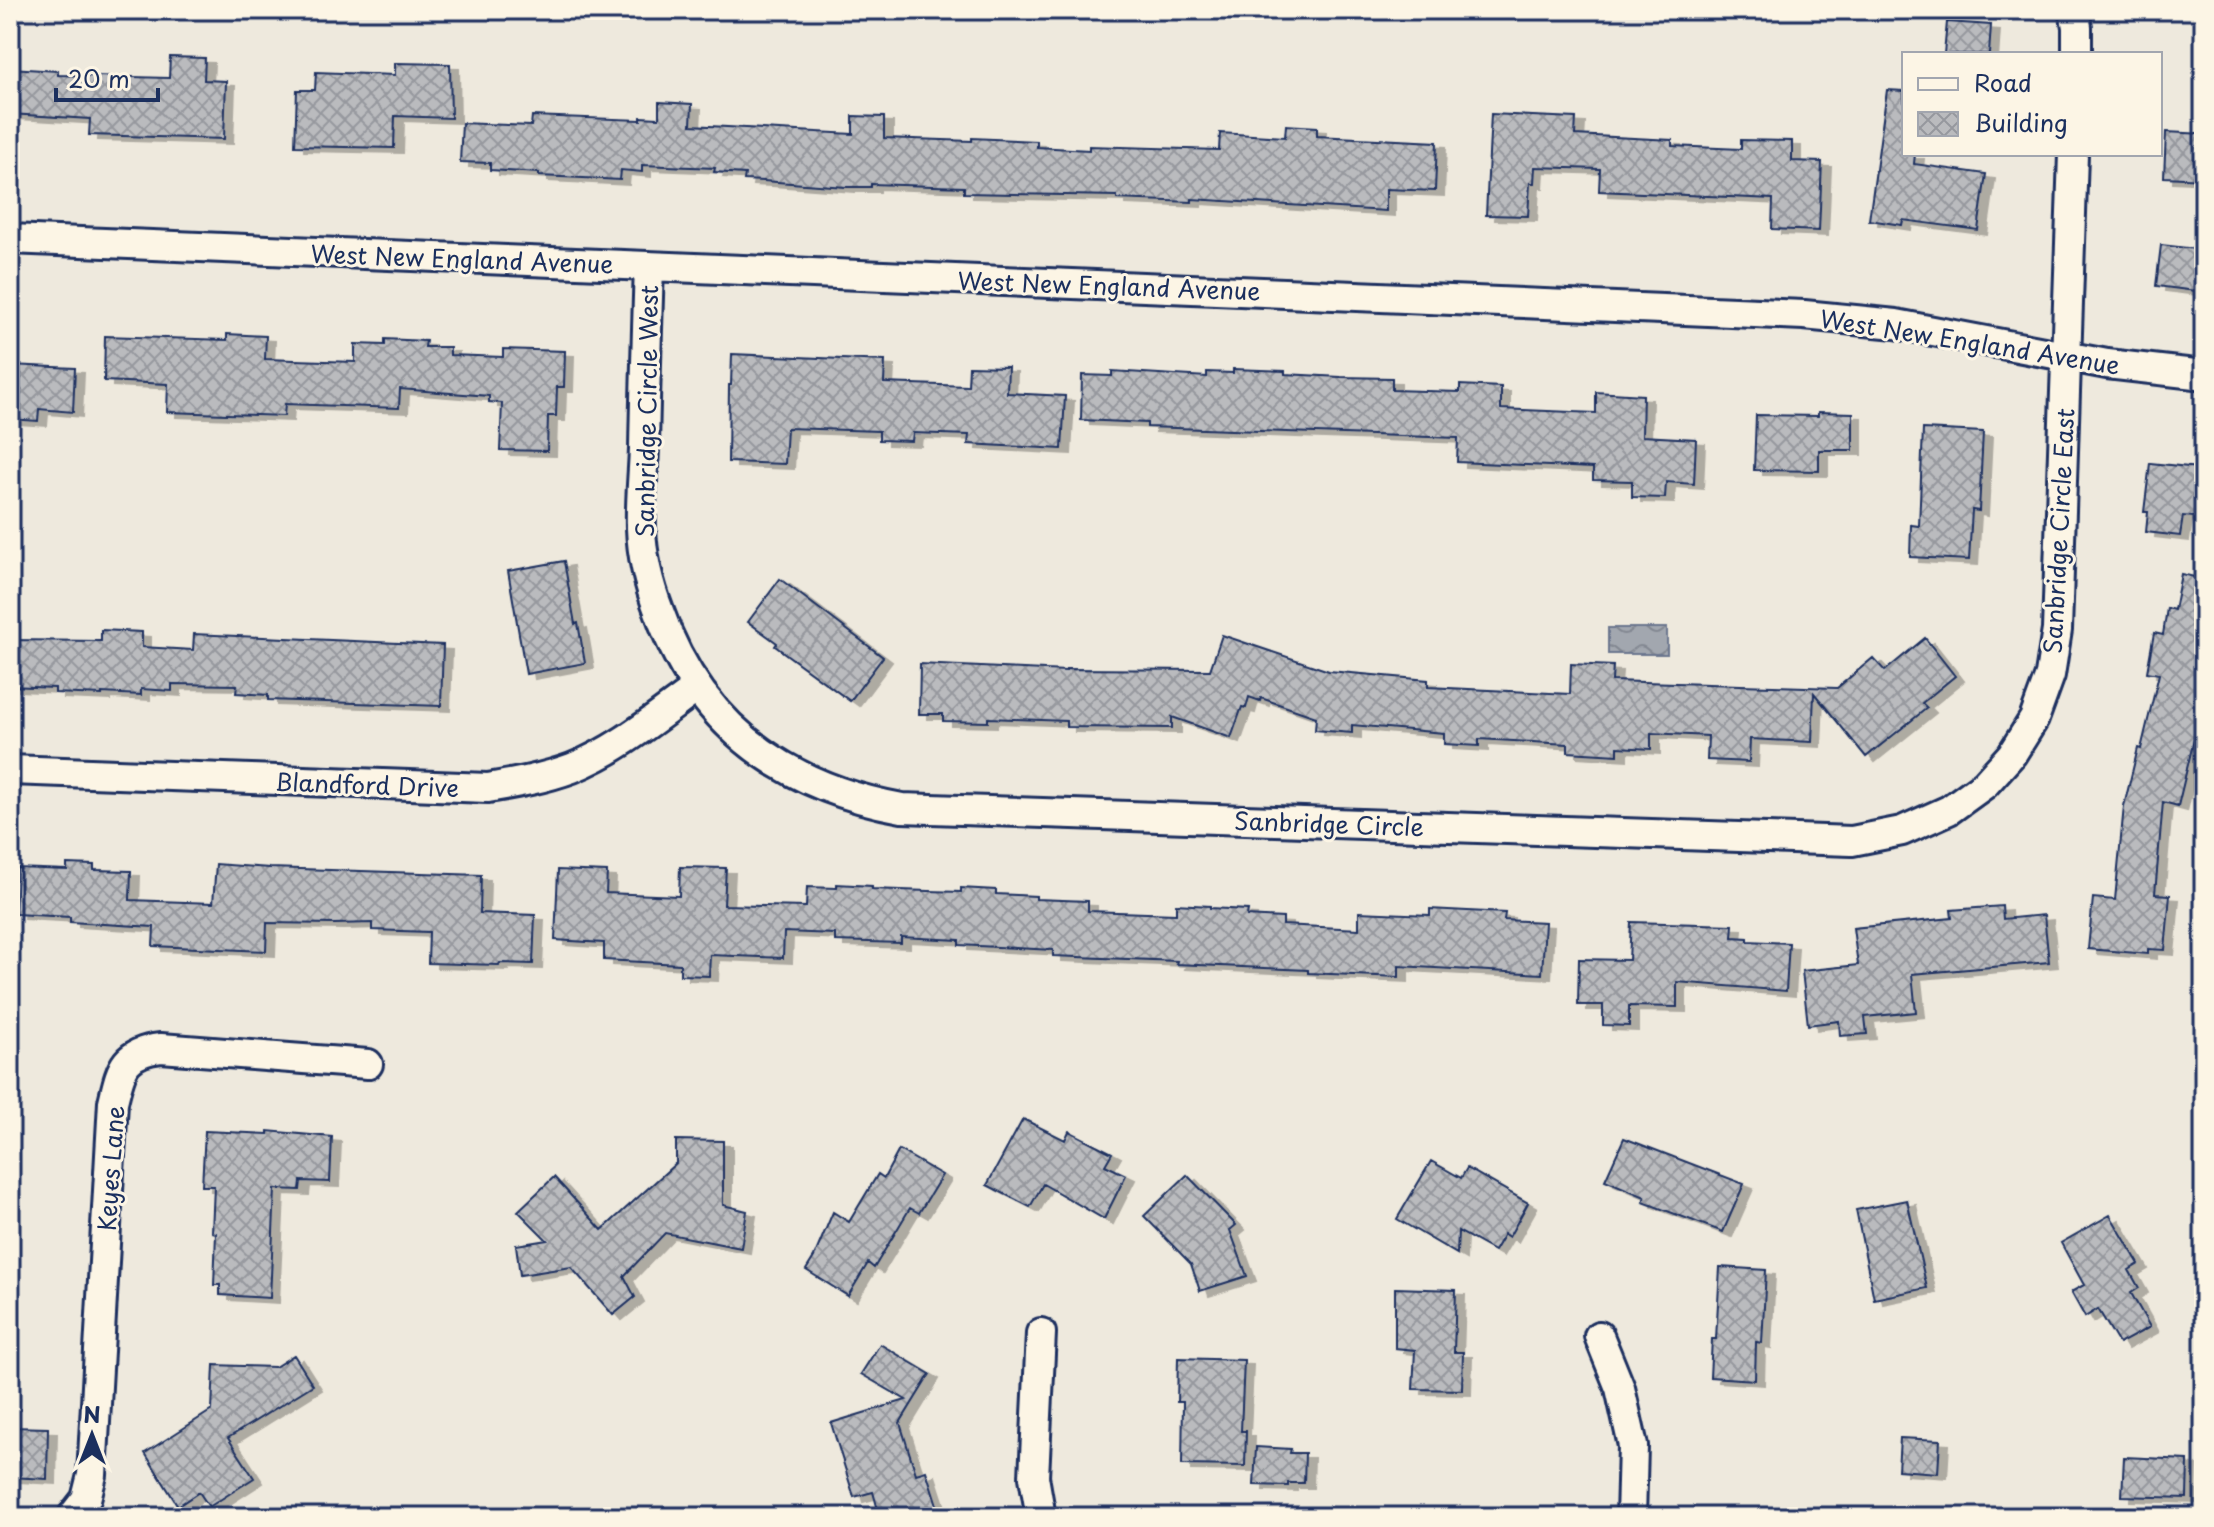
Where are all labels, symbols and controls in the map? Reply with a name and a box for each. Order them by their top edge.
scale bar [56,52,158,102]
legend [1902,52,2162,156]
text: 20 m [68,60,130,96]
text: Road [1974,64,2032,100]
text: Building [1974,104,2068,140]
street label: West New England Avenue [310,235,614,281]
street label: West New England Avenue [957,262,1261,308]
street label: Sanbridge Circle West [626,285,666,537]
street label: West New England Avenue [1818,300,2122,382]
street label: Sanbridge Circle East [2034,407,2082,655]
street label: Blandford Drive [274,763,460,805]
street label: Sanbridge Circle [1233,802,1425,844]
street label: Keyes Lane [88,1104,132,1232]
north arrow [52,1395,132,1475]
text: N [83,1397,101,1430]

